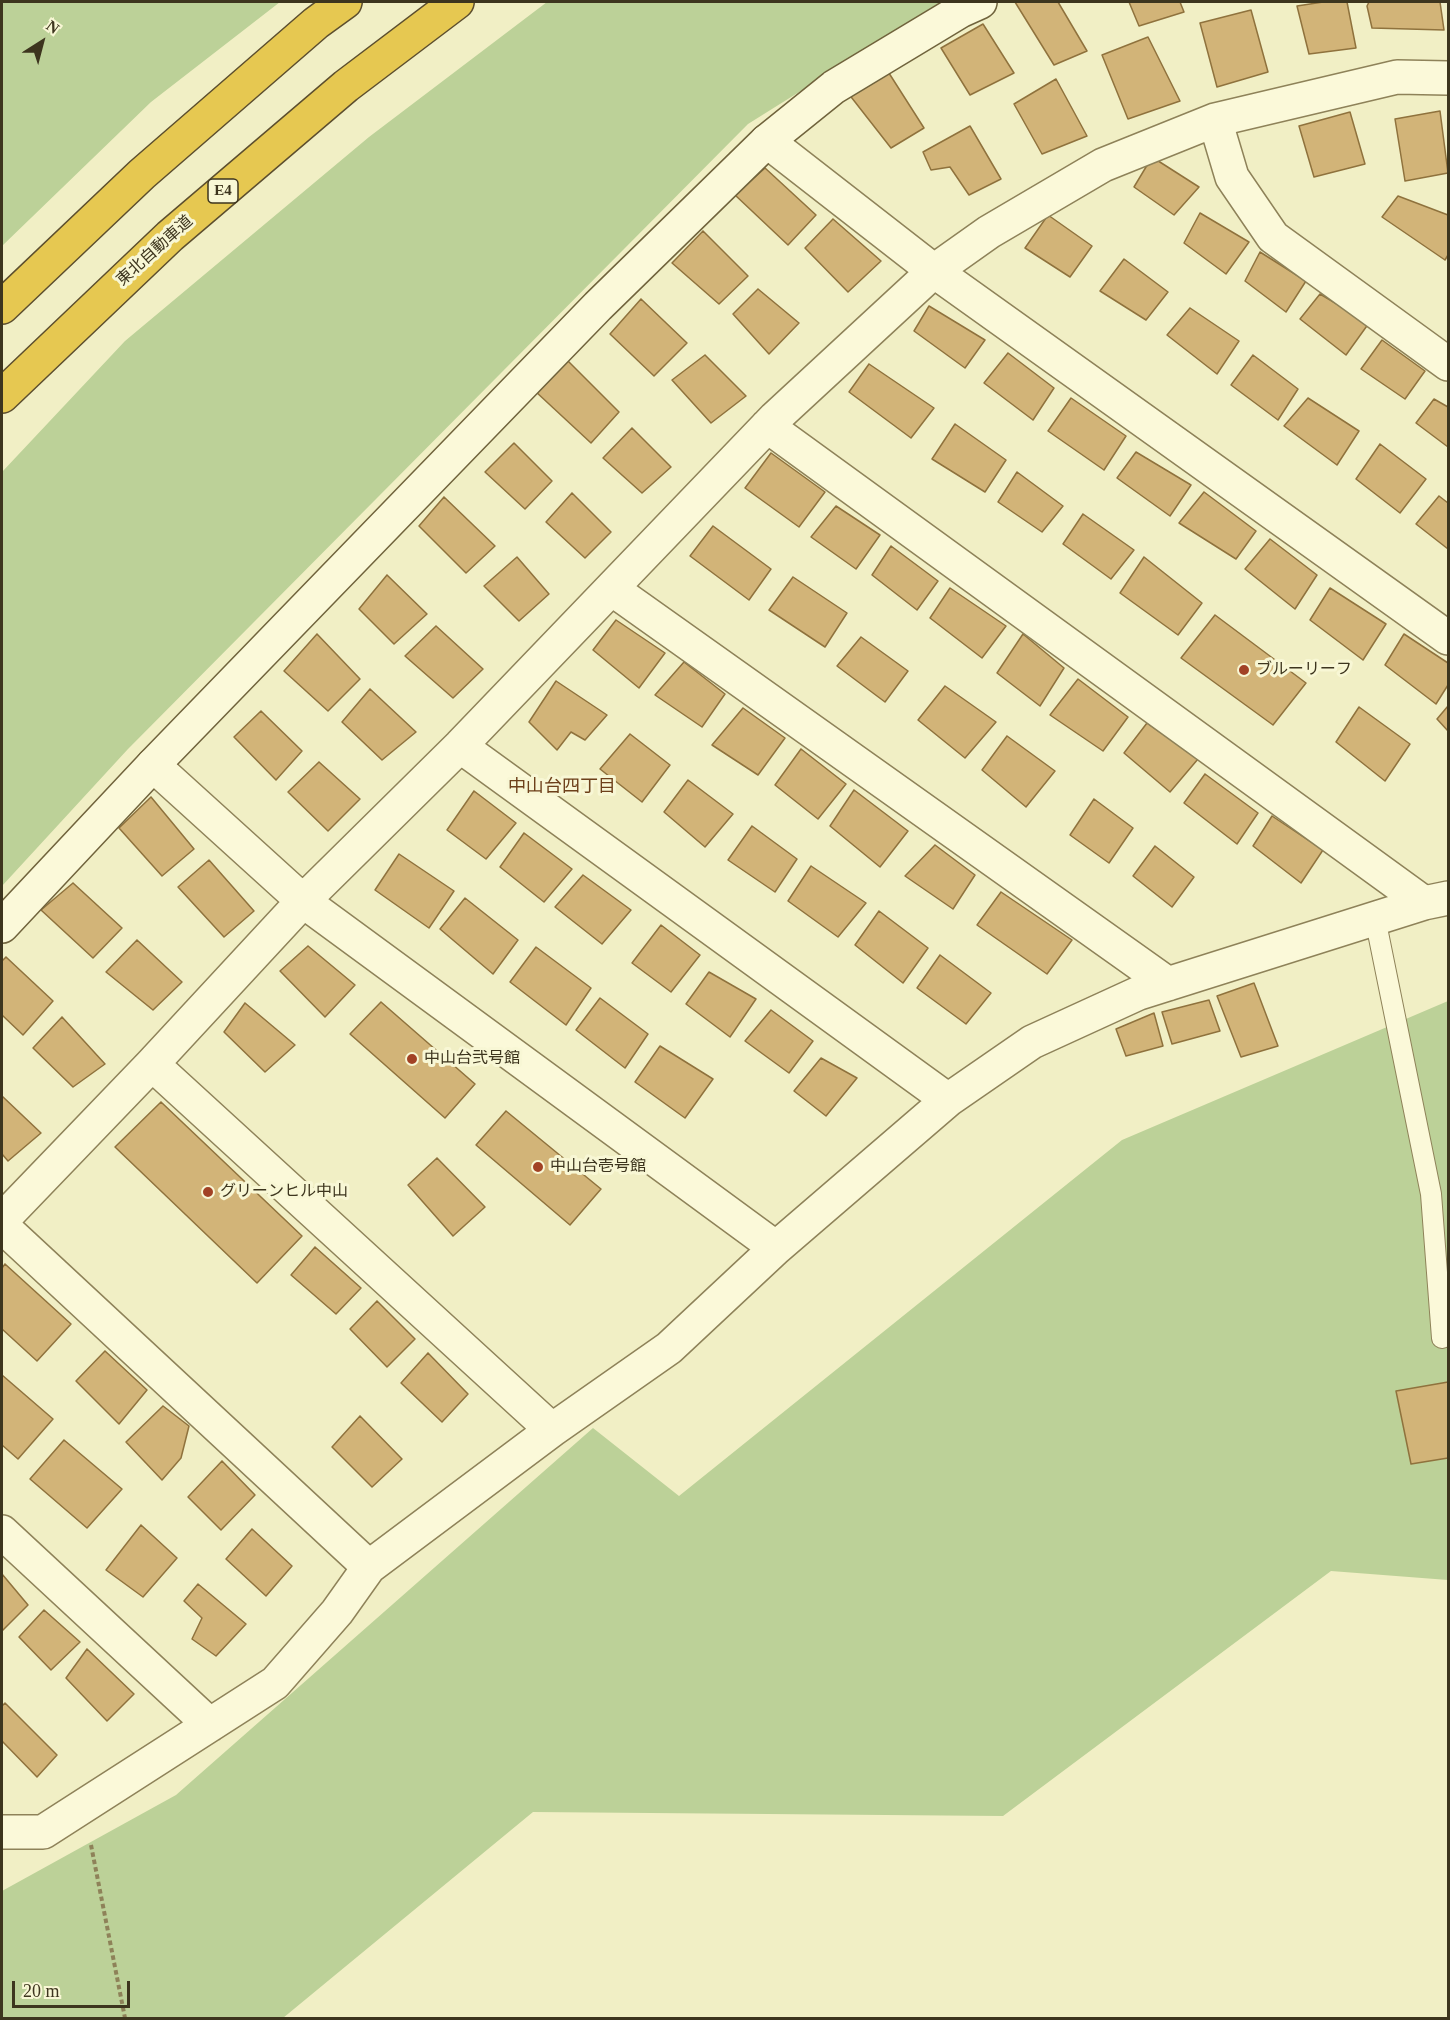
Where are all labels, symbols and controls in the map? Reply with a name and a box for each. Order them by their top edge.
north arrow [12,12,72,72]
text: N [43,17,63,37]
road number: E4 [208,179,238,203]
street label: 東北自動車道 [113,212,197,290]
place label: ブルーリーフ [1256,660,1352,680]
marker: ブルーリーフ [1237,663,1251,677]
district label: 中山台四丁目 [508,776,616,798]
place label: 中山台弐号館 [424,1049,520,1069]
marker: 中山台弐号館 [405,1052,419,1066]
place label: 中山台壱号館 [550,1157,646,1177]
marker: 中山台壱号館 [531,1160,545,1174]
place label: グリーンヒル中山 [220,1182,348,1202]
marker: グリーンヒル中山 [201,1185,215,1199]
scale bar [15,1969,134,2007]
text: 20 m [23,1981,60,2001]

